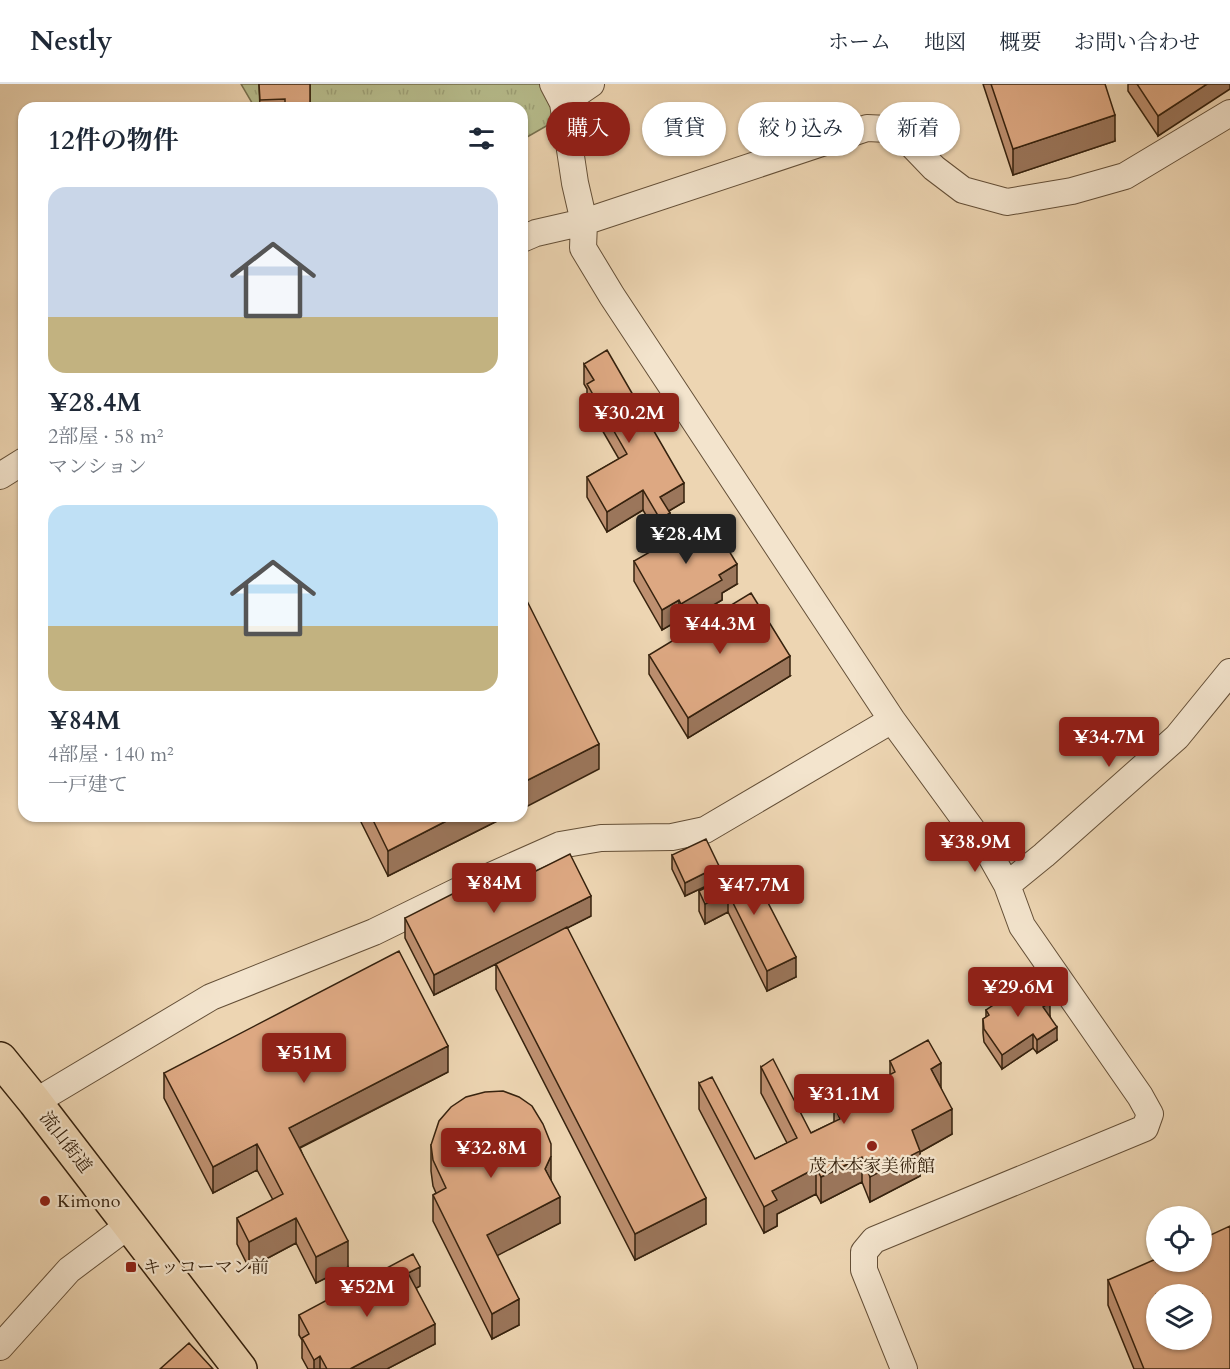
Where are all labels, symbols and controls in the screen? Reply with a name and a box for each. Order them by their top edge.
text: Nestly [30,22,113,60]
text: ホーム [828,28,891,57]
text: 地図 [924,28,966,57]
text: 概要 [999,28,1041,57]
text: お問い合わせ [1074,28,1200,57]
chip: 購入 [546,102,630,156]
chip: 賃貸 [642,102,726,156]
chip: 絞り込み [738,102,864,156]
chip: 新着 [876,102,960,156]
icon: filters [465,122,498,155]
text: 12件の物件 [48,123,179,158]
icon: home [219,226,327,334]
text: ¥28.4M [48,385,141,420]
pin: ¥30.2M [580,393,678,444]
text: ¥30.2M [593,399,665,426]
text: 2部屋 · 58 m² [48,423,164,450]
text: マンション [48,453,147,480]
pin: ¥28.4M [637,514,735,565]
text: ¥28.4M [650,520,722,547]
icon: home [219,544,327,652]
pin: ¥44.3M [671,604,769,655]
text: ¥44.3M [684,610,756,637]
text: ¥84M [48,703,121,738]
pin: ¥34.7M [1060,717,1158,768]
text: ¥34.7M [1073,723,1145,750]
text: 4部屋 · 140 m² [48,741,174,768]
text: 一戸建て [48,771,128,798]
pin: ¥38.9M [926,822,1024,873]
text: ¥38.9M [939,828,1011,855]
pin: ¥84M [458,863,530,914]
pin: ¥47.7M [705,865,803,916]
text: ¥84M [466,869,522,896]
text: ¥47.7M [718,871,790,898]
pin: ¥29.6M [969,967,1067,1018]
text: ¥29.6M [982,973,1054,1000]
pin: ¥51M [268,1033,340,1084]
text: ¥51M [276,1039,332,1066]
pin: ¥31.1M [795,1074,893,1125]
text: ¥31.1M [808,1080,880,1107]
street label: 流山街道 [34,1106,98,1178]
pin: ¥32.8M [442,1128,540,1179]
text: ¥32.8M [455,1134,527,1161]
marker: 茂木本家美術館 [865,1139,879,1153]
place label: 茂木本家美術館 [809,1154,935,1179]
place label: Kimono [57,1189,121,1214]
marker: Kimono [38,1194,52,1208]
map controls [1146,1206,1212,1350]
button: locate [1146,1206,1212,1272]
place label: キッコーマン前 [143,1255,269,1280]
marker: キッコーマン前 [124,1260,138,1274]
pin: ¥52M [331,1267,403,1318]
text: ¥52M [339,1273,395,1300]
button: layers [1146,1284,1212,1350]

